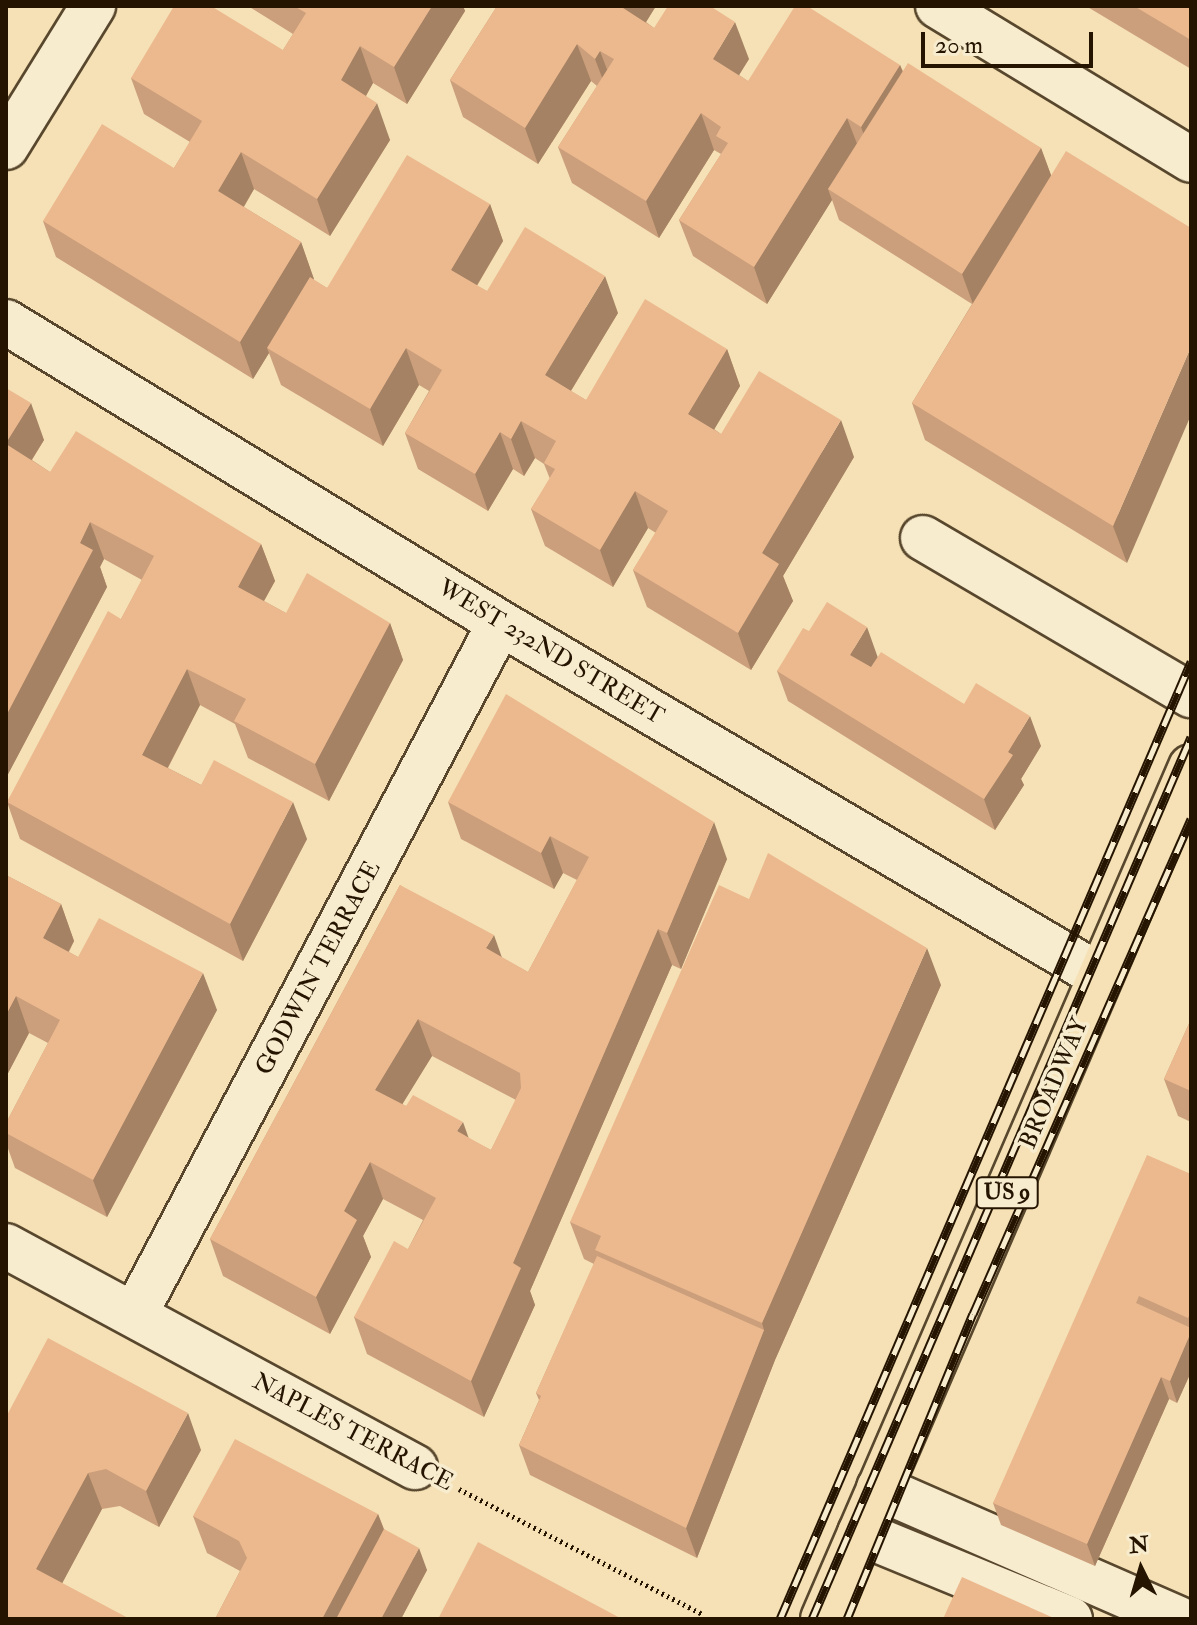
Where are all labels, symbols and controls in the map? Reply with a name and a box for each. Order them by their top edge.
scale bar [925,16,1097,66]
text: 20 m [935,30,983,61]
street label: WEST 232ND STREET [433,573,669,731]
street label: GODWIN TERRACE [249,856,387,1080]
street label: BROADWAY [1013,1013,1095,1153]
road number: US 9 [975,1175,1039,1211]
street label: NAPLES TERRACE [248,1367,458,1497]
north arrow [1101,1529,1181,1609]
text: N [1128,1530,1150,1560]

